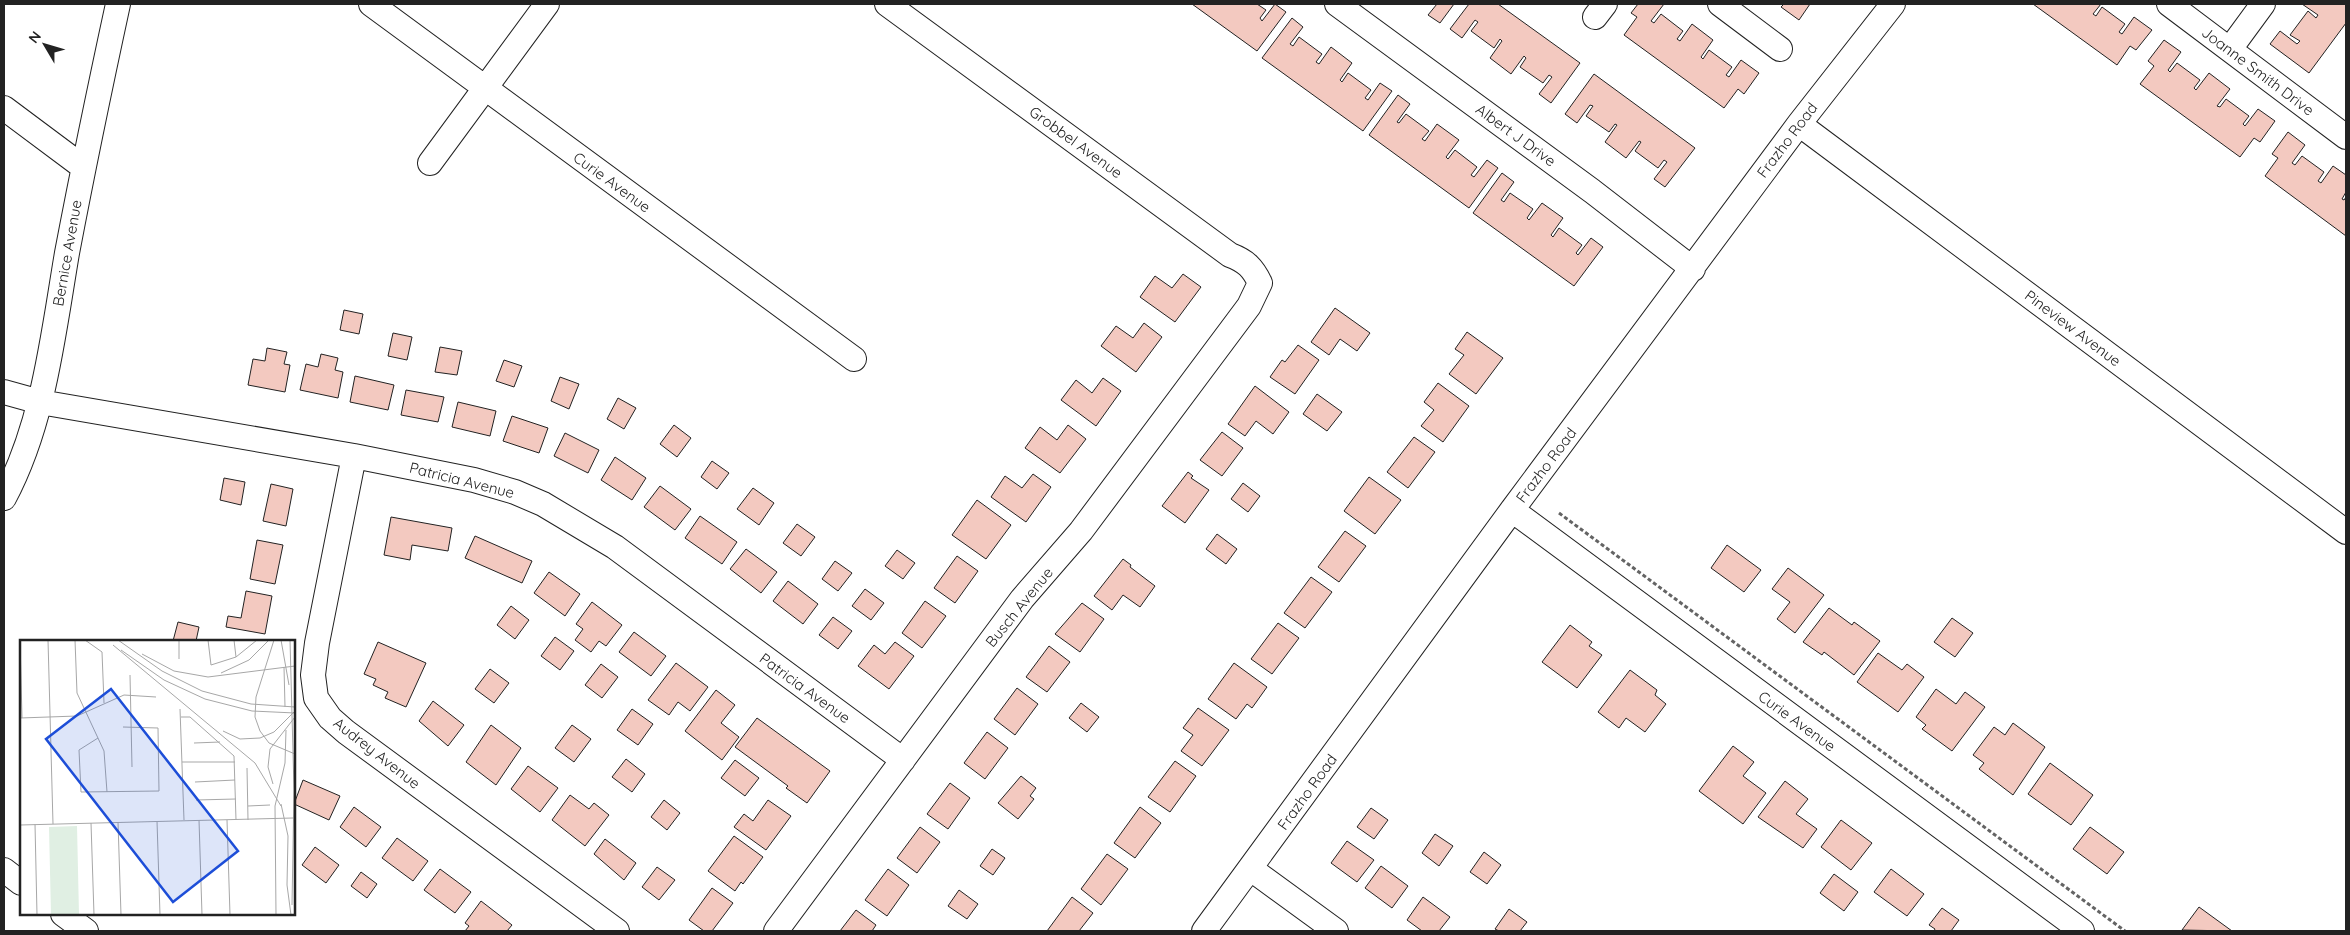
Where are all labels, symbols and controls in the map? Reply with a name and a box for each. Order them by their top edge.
north arrow [20,20,70,70]
street label: Joanne Smith Drive [2198,23,2318,119]
text: N [24,27,45,47]
street label: Frazho Road [1753,99,1821,181]
street label: Albert J Drive [1472,100,1560,170]
street label: Grobbel Avenue [1026,102,1126,182]
street label: Curie Avenue [570,148,654,216]
street label: Bernice Avenue [48,198,86,308]
street label: Pineview Avenue [2021,286,2125,370]
street label: Frazho Road [1512,424,1580,506]
street label: Patricia Avenue [408,458,516,502]
street label: Busch Avenue [981,563,1057,651]
inset map [20,640,295,915]
street label: Patricia Avenue [756,649,854,727]
street label: Curie Avenue [1755,687,1839,755]
street label: Audrey Avenue [330,713,424,793]
street label: Frazho Road [1273,750,1341,834]

